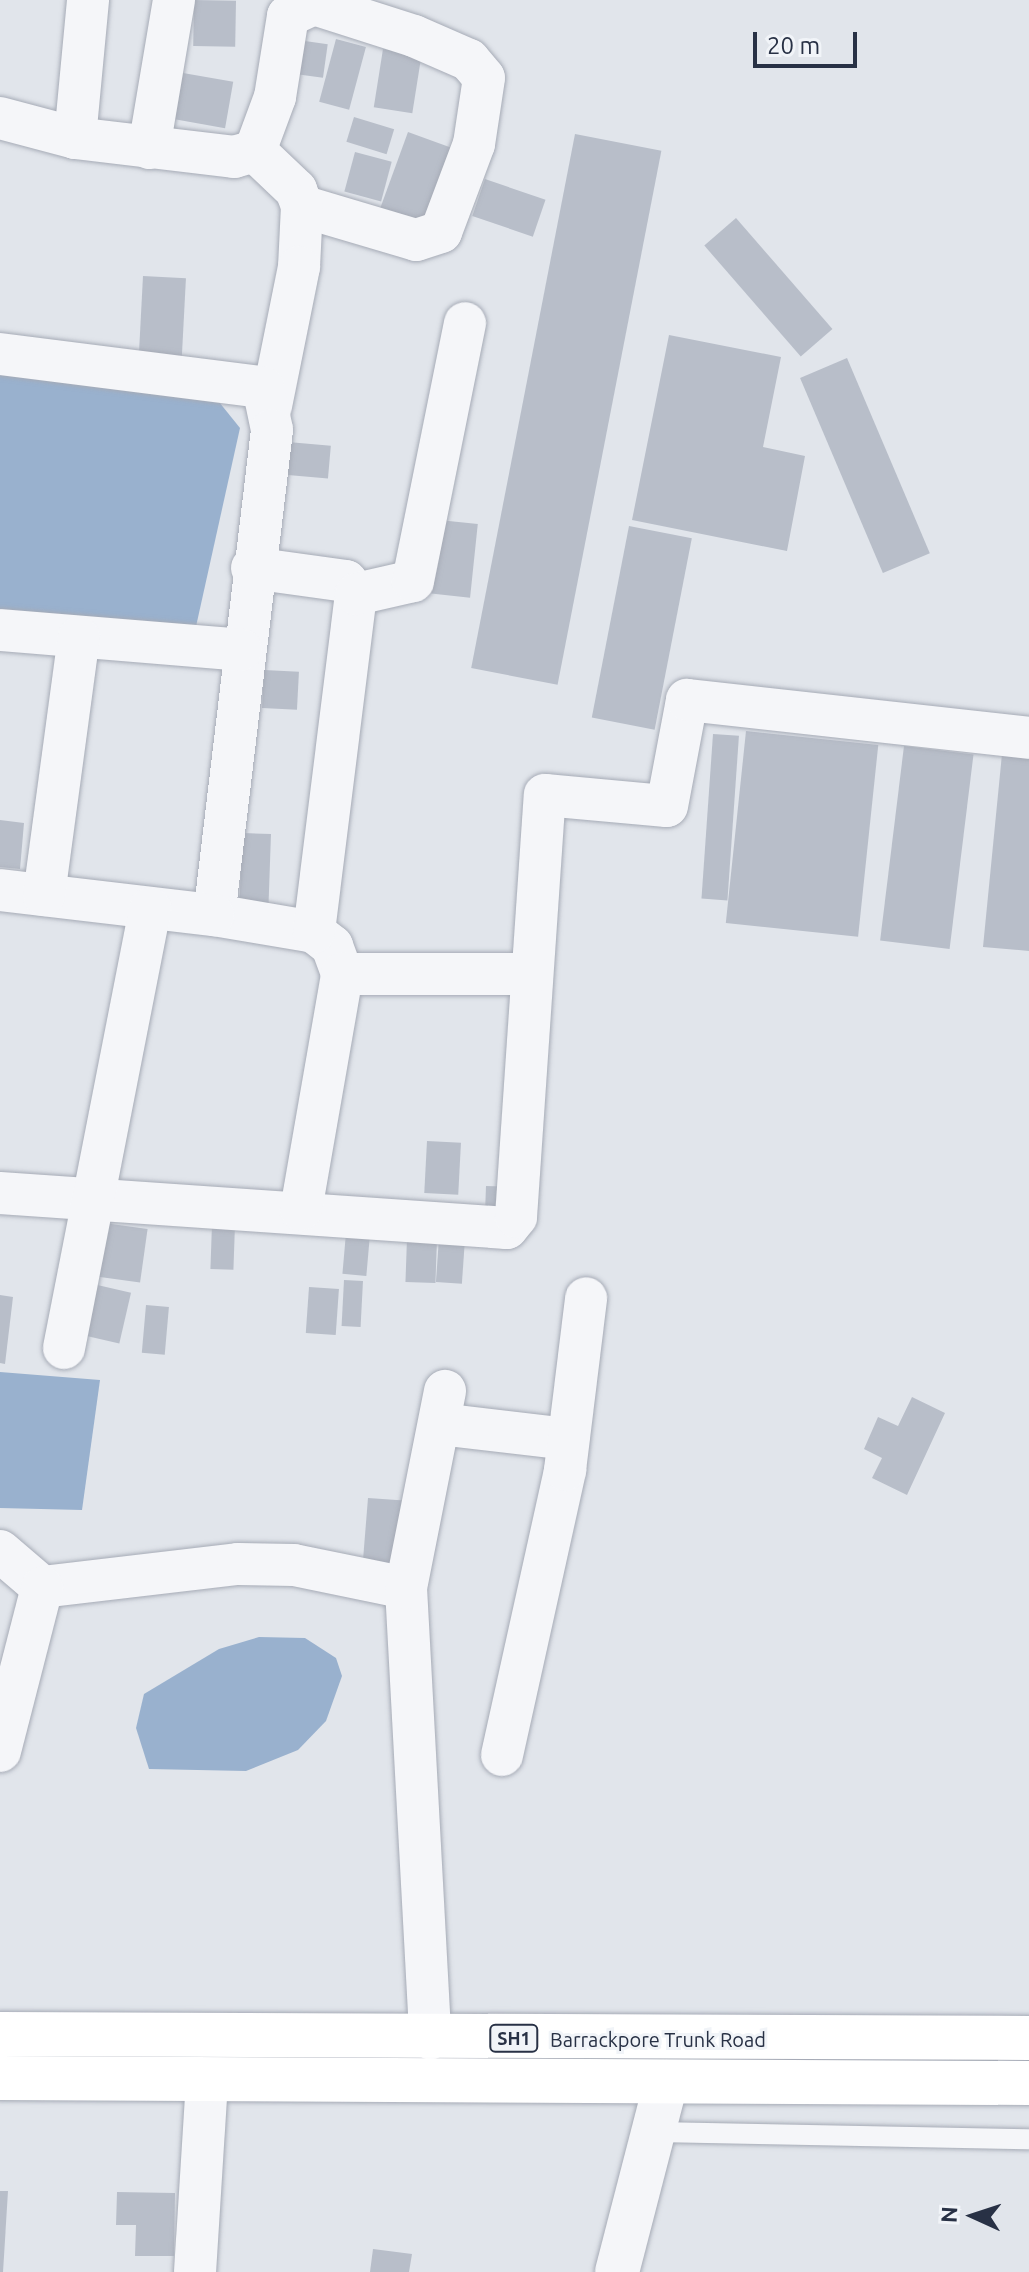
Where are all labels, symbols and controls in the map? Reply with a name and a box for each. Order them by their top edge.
scale bar [757,16,861,66]
text: 20 m [767,32,820,59]
road number: SH1 [488,2024,540,2052]
street label: Barrackpore Trunk Road [550,2027,766,2051]
north arrow [933,2176,1013,2256]
text: N [936,2206,961,2224]

